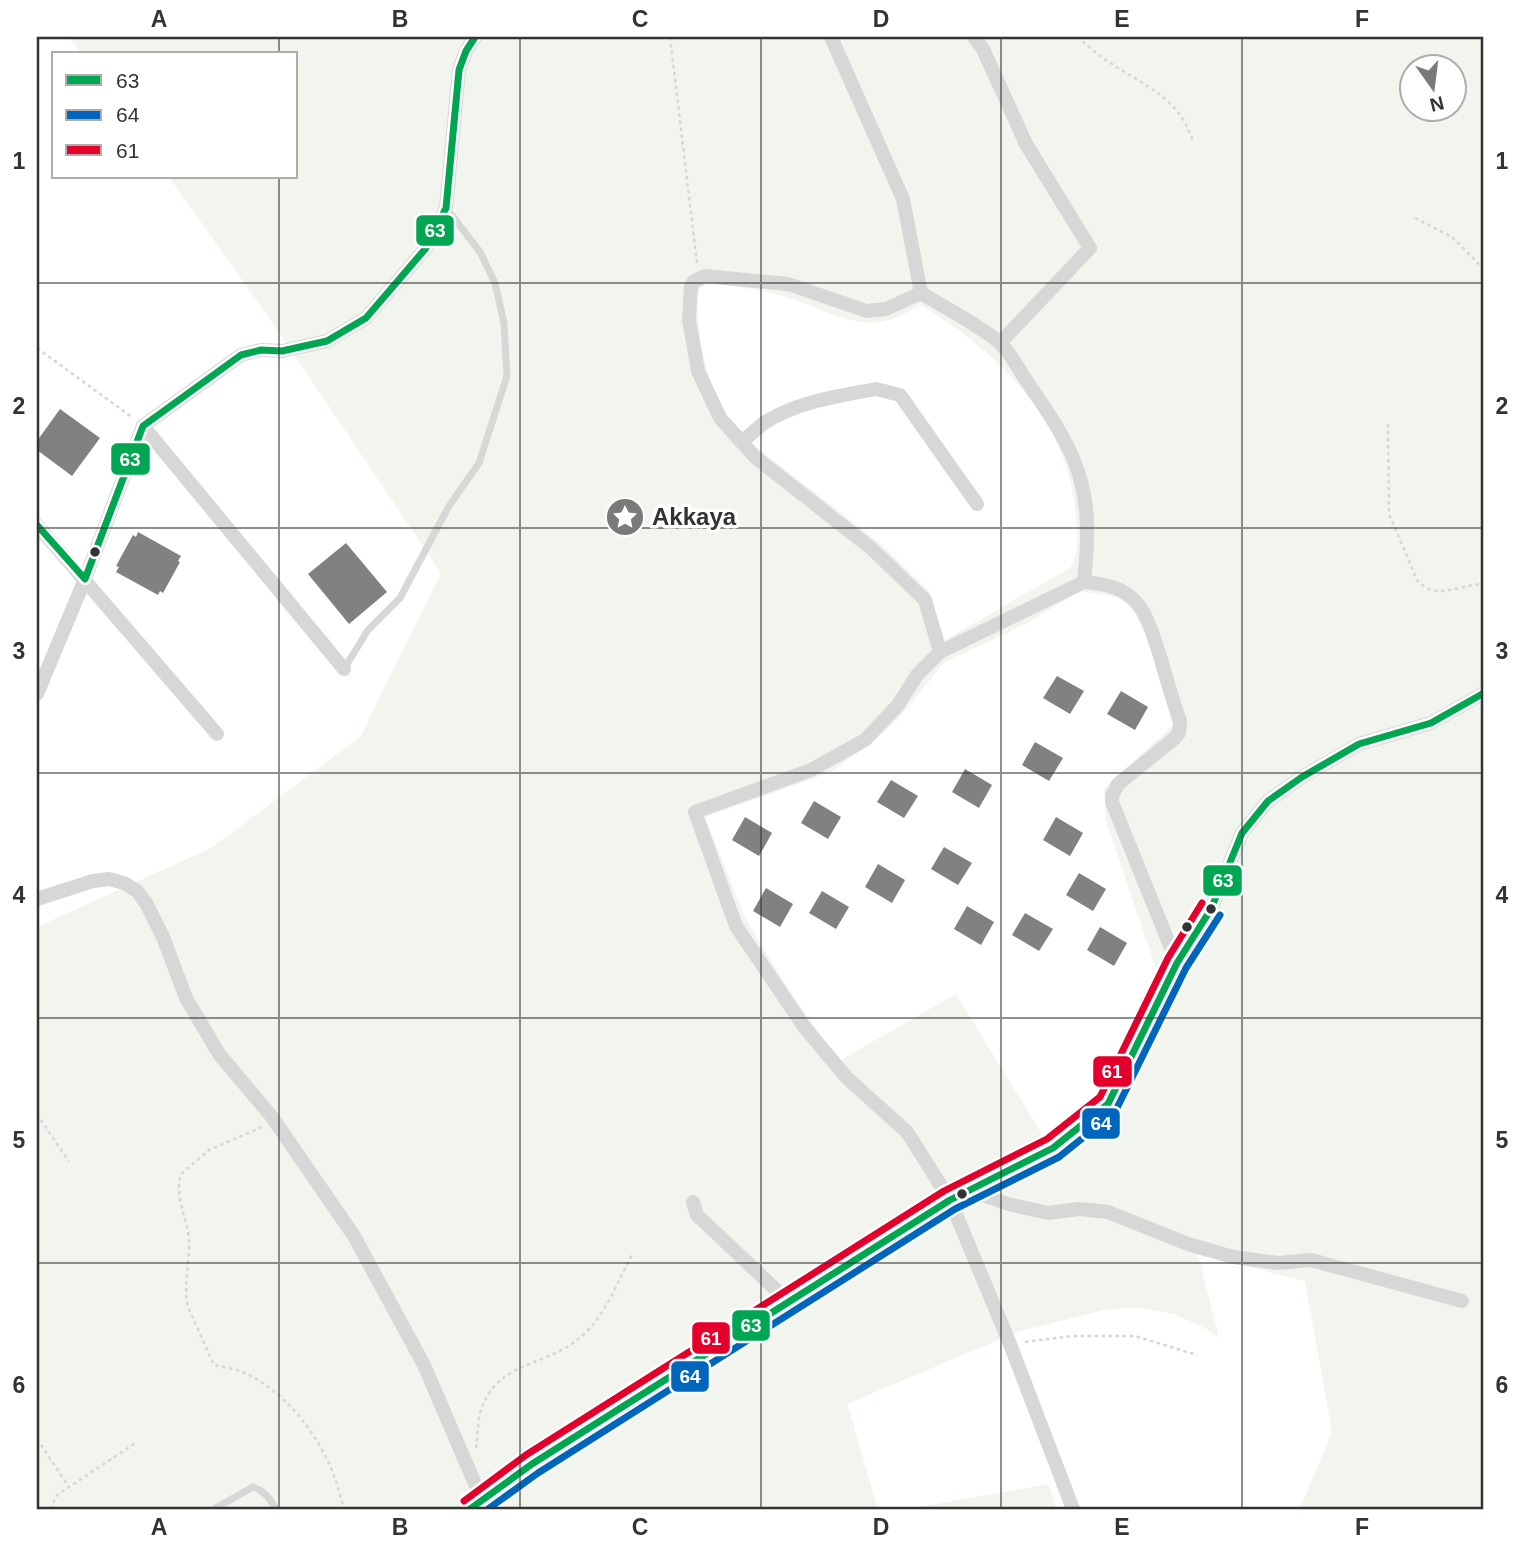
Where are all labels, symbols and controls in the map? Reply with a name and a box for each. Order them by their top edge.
text: A [151,6,167,32]
text: B [392,6,408,32]
text: C [632,6,648,32]
text: D [873,6,889,32]
text: E [1114,6,1130,32]
text: F [1355,6,1369,32]
legend [52,52,298,178]
north arrow [1398,52,1468,122]
text: 63 [116,69,139,92]
text: N [1428,92,1446,116]
text: 64 [116,103,140,126]
text: 61 [116,139,139,162]
text: 1 [13,148,26,174]
text: 1 [1496,148,1509,174]
line badge: 63 [415,214,455,247]
text: 63 [424,220,446,241]
text: 2 [13,393,25,419]
text: 2 [1496,393,1508,419]
line badge: 63 [110,442,151,476]
text: 63 [119,449,141,470]
place icon: Akkaya [604,496,646,538]
place label: Akkaya [652,503,737,530]
unlabelled marker [88,545,102,559]
text: 3 [13,638,25,664]
text: 3 [1496,638,1508,664]
line badge: 63 [1202,864,1243,897]
text: 63 [1212,870,1234,891]
text: 4 [13,882,26,908]
text: 4 [1496,882,1509,908]
unlabelled marker [1204,902,1218,916]
unlabelled marker [1180,920,1194,934]
line badge: 61 [1092,1055,1133,1088]
text: 61 [1101,1061,1123,1082]
line badge: 64 [1081,1107,1121,1140]
text: 64 [1090,1113,1112,1134]
text: 5 [13,1127,26,1153]
text: 5 [1496,1127,1509,1153]
unlabelled marker [955,1187,969,1201]
line badge: 63 [731,1309,771,1342]
text: 63 [740,1315,762,1336]
line badge: 61 [691,1321,731,1355]
text: 61 [700,1328,722,1349]
line badge: 64 [670,1360,710,1393]
text: 64 [679,1366,701,1387]
text: 6 [13,1372,25,1398]
text: 6 [1496,1372,1508,1398]
text: A [151,1514,167,1540]
text: B [392,1514,408,1540]
text: C [632,1514,648,1540]
text: D [873,1514,889,1540]
text: E [1114,1514,1130,1540]
text: F [1355,1514,1369,1540]

